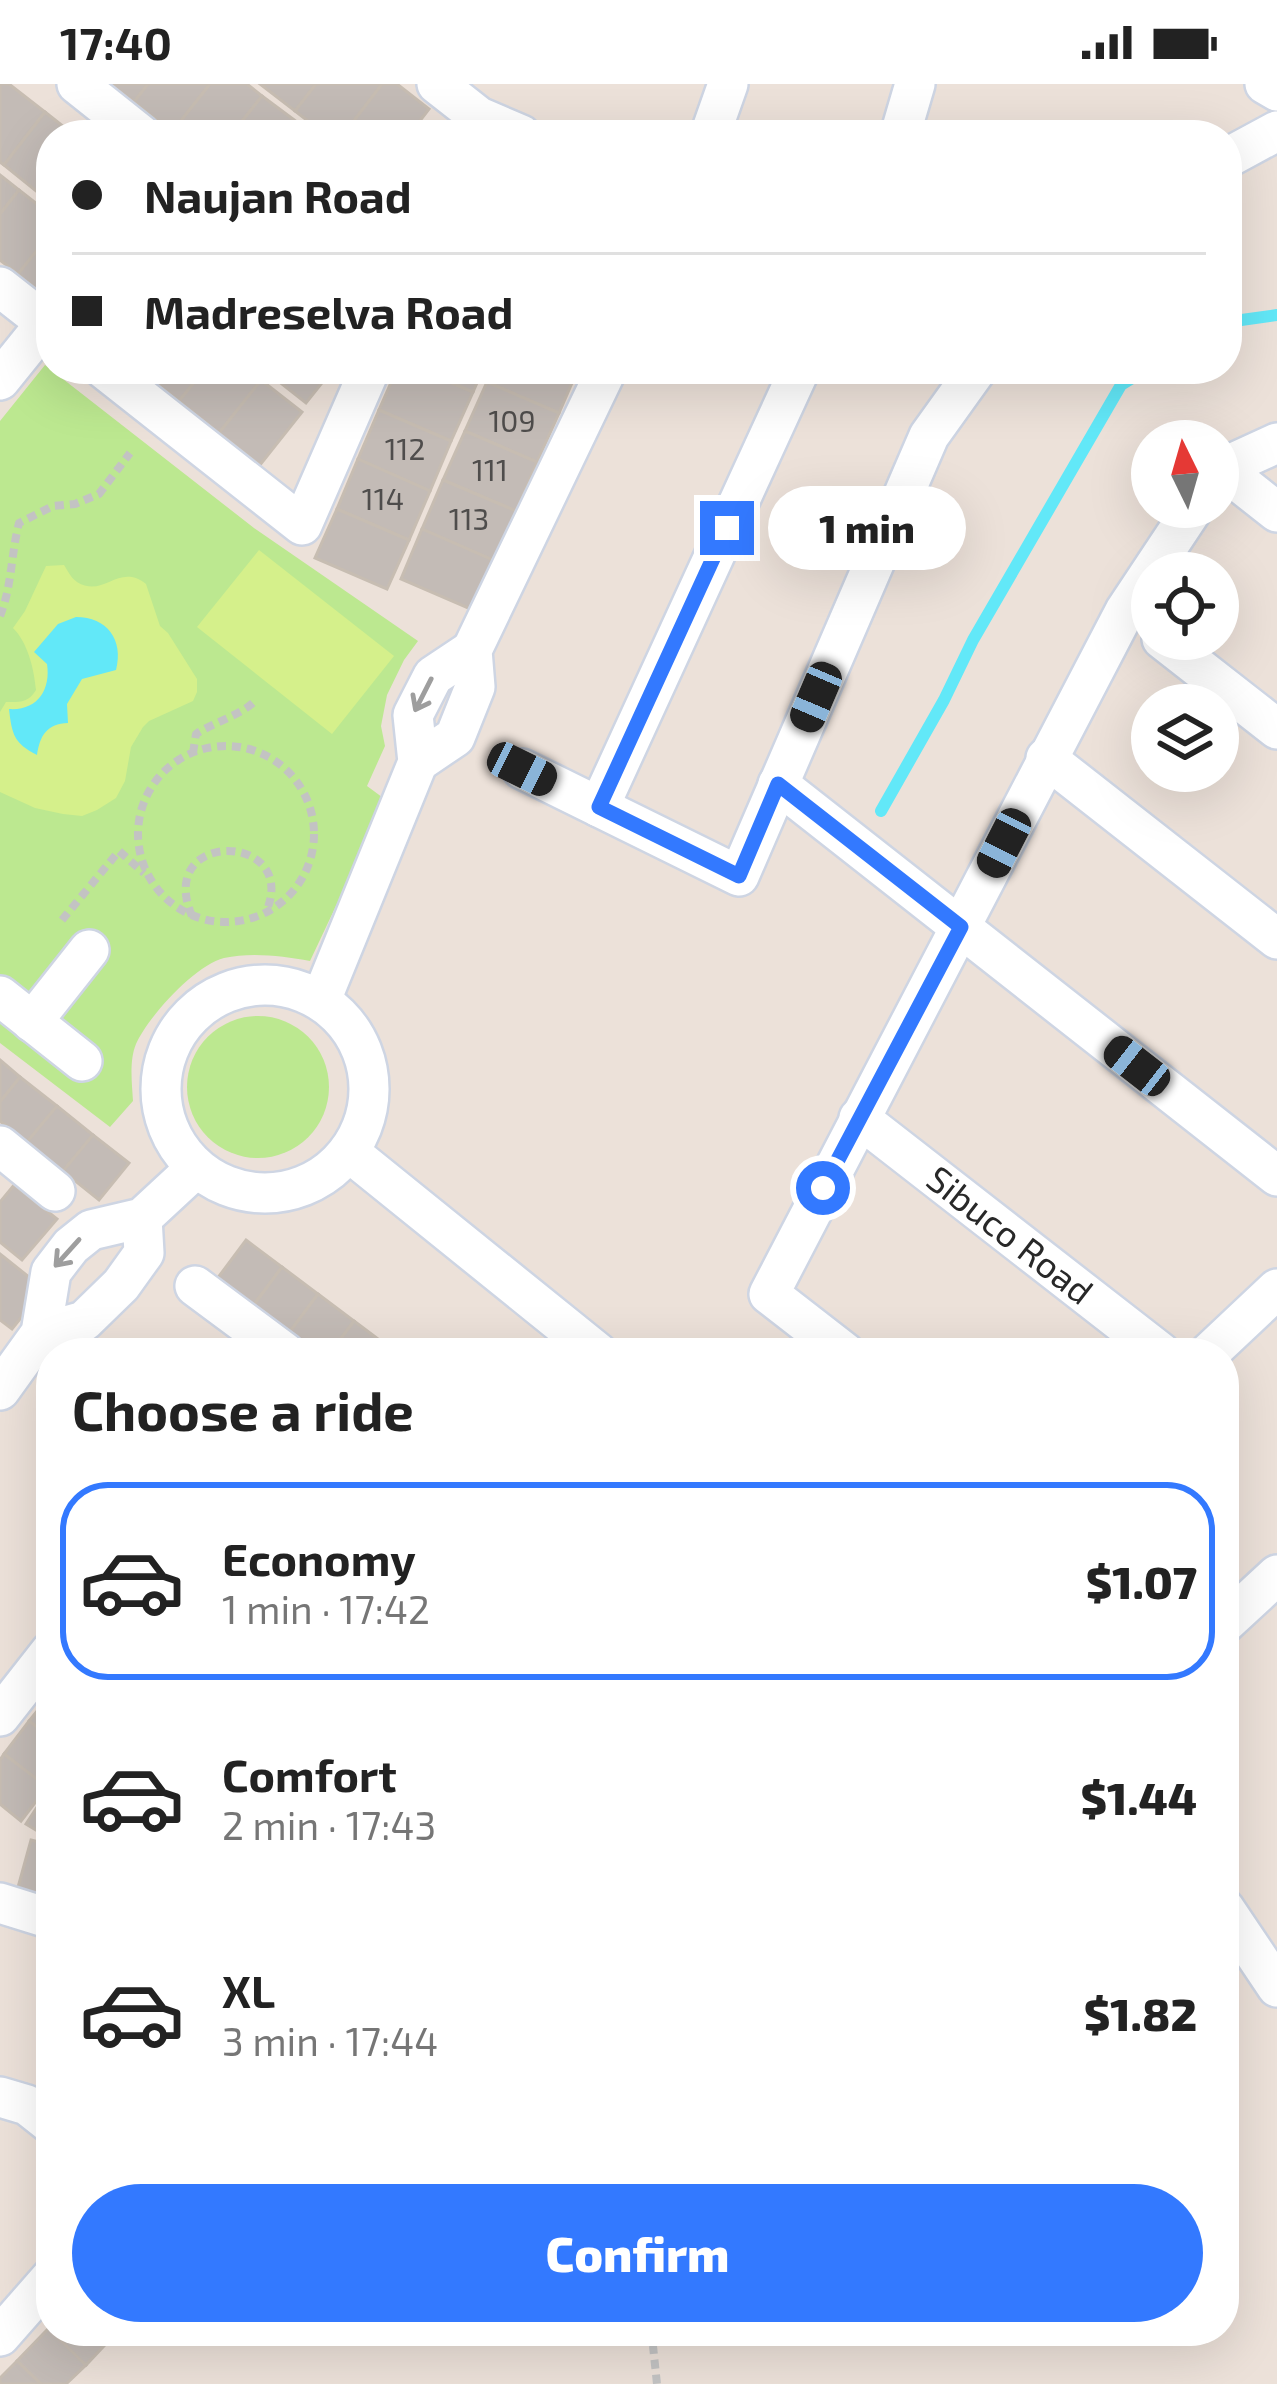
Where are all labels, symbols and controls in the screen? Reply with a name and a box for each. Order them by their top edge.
text: 17:40 [60,15,172,69]
text: Naujan Road [144,168,412,222]
text: Madreselva Road [144,284,513,338]
house number: 109 [488,402,536,438]
north arrow [1131,420,1239,528]
map controls [1131,420,1239,792]
house number: 112 [385,430,425,466]
house number: 111 [472,451,508,487]
house number: 114 [362,480,404,516]
callout: 1 min [769,486,967,570]
house number: 113 [449,500,489,536]
route end [700,501,754,555]
text: 1 min [819,504,915,551]
button: locate [1131,552,1239,660]
car [785,657,847,737]
one-way arrow [411,677,434,713]
button: layers [1131,684,1239,792]
car [482,737,562,801]
car [972,803,1036,883]
car [1098,1030,1176,1102]
street label: Sibuco Road [919,1156,1103,1312]
route start [796,1161,850,1215]
one-way arrow [54,1237,81,1268]
text: Choose a ride [72,1377,414,1442]
icon: car [78,1527,186,1635]
text: Economy [222,1531,416,1585]
text: $1.07 [1086,1554,1197,1608]
text: 1 min · 17:42 [222,1585,430,1632]
icon: car [78,1743,186,1851]
text: Comfort [222,1747,397,1801]
text: $1.44 [1081,1770,1197,1824]
text: 2 min · 17:43 [222,1801,436,1848]
icon: car [78,1959,186,2067]
text: XL [222,1963,275,2017]
text: $1.82 [1084,1986,1197,2040]
text: 3 min · 17:44 [222,2017,438,2064]
button: Confirm [72,2184,1203,2322]

